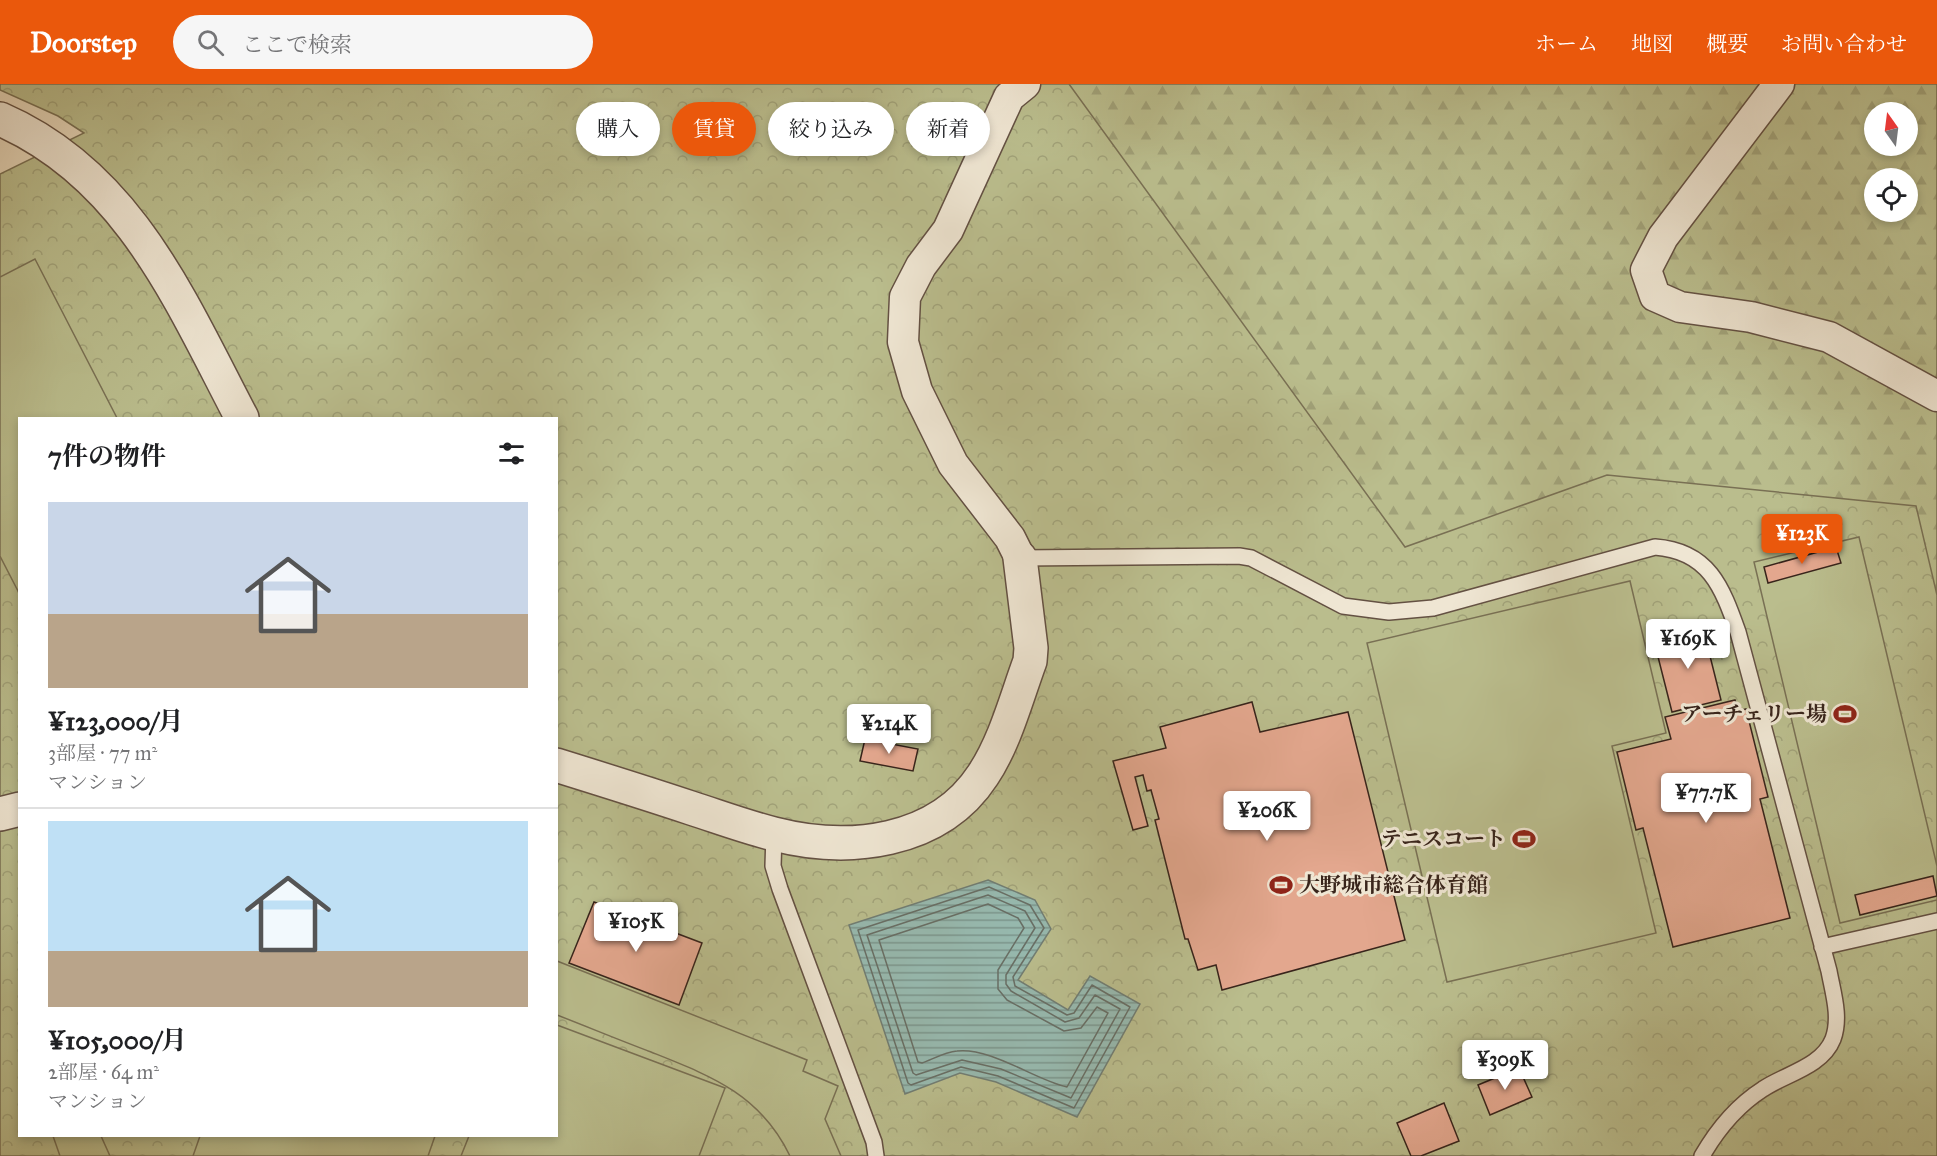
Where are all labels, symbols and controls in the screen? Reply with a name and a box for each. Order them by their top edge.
search box [173,15,593,69]
text: Doorstep [30,25,137,60]
icon: search [194,26,227,59]
text: ここで検索 [242,31,352,58]
text: ホーム [1535,31,1598,57]
text: 地図 [1631,31,1673,57]
text: 概要 [1706,31,1748,57]
text: お問い合わせ [1781,31,1907,57]
chip: 購入 [576,102,660,156]
chip: 賃貸 [672,102,756,156]
chip: 絞り込み [768,102,894,156]
chip: 新着 [906,102,990,156]
north arrow [1864,102,1918,156]
map controls [1864,102,1918,222]
button: locate [1864,168,1918,222]
icon: filters [495,437,528,470]
text: 7件の物件 [48,440,166,472]
pin: ¥123K [1760,514,1844,565]
text: ¥123K [1775,521,1829,545]
icon: home [234,541,342,649]
pin: ¥169K [1646,619,1730,670]
text: ¥169K [1660,626,1716,650]
place label: アーチェリー場 [1681,701,1827,727]
sports icon: アーチェリー場 [1832,701,1858,727]
pin: ¥214K [847,704,931,755]
text: ¥123,000/月 [48,705,184,737]
text: ¥214K [861,711,917,735]
text: 3部屋 · 77 m² [48,741,157,765]
text: マンション [48,770,147,794]
pin: ¥77.7K [1657,773,1755,824]
text: ¥77.7K [1675,780,1737,804]
pin: ¥206K [1225,791,1309,842]
text: ¥206K [1237,798,1297,822]
place label: テニスコート [1381,826,1506,852]
sports icon: テニスコート [1511,826,1537,852]
icon: home [234,860,342,968]
sports icon: 大野城市総合体育館 [1268,872,1294,898]
place label: 大野城市総合体育館 [1299,872,1488,898]
pin: ¥105K [594,902,678,953]
text: ¥105K [608,909,664,933]
text: ¥105,000/月 [48,1024,187,1056]
pin: ¥309K [1463,1040,1547,1091]
text: ¥309K [1476,1047,1534,1071]
text: 2部屋 · 64 m² [48,1060,159,1084]
text: マンション [48,1089,147,1113]

